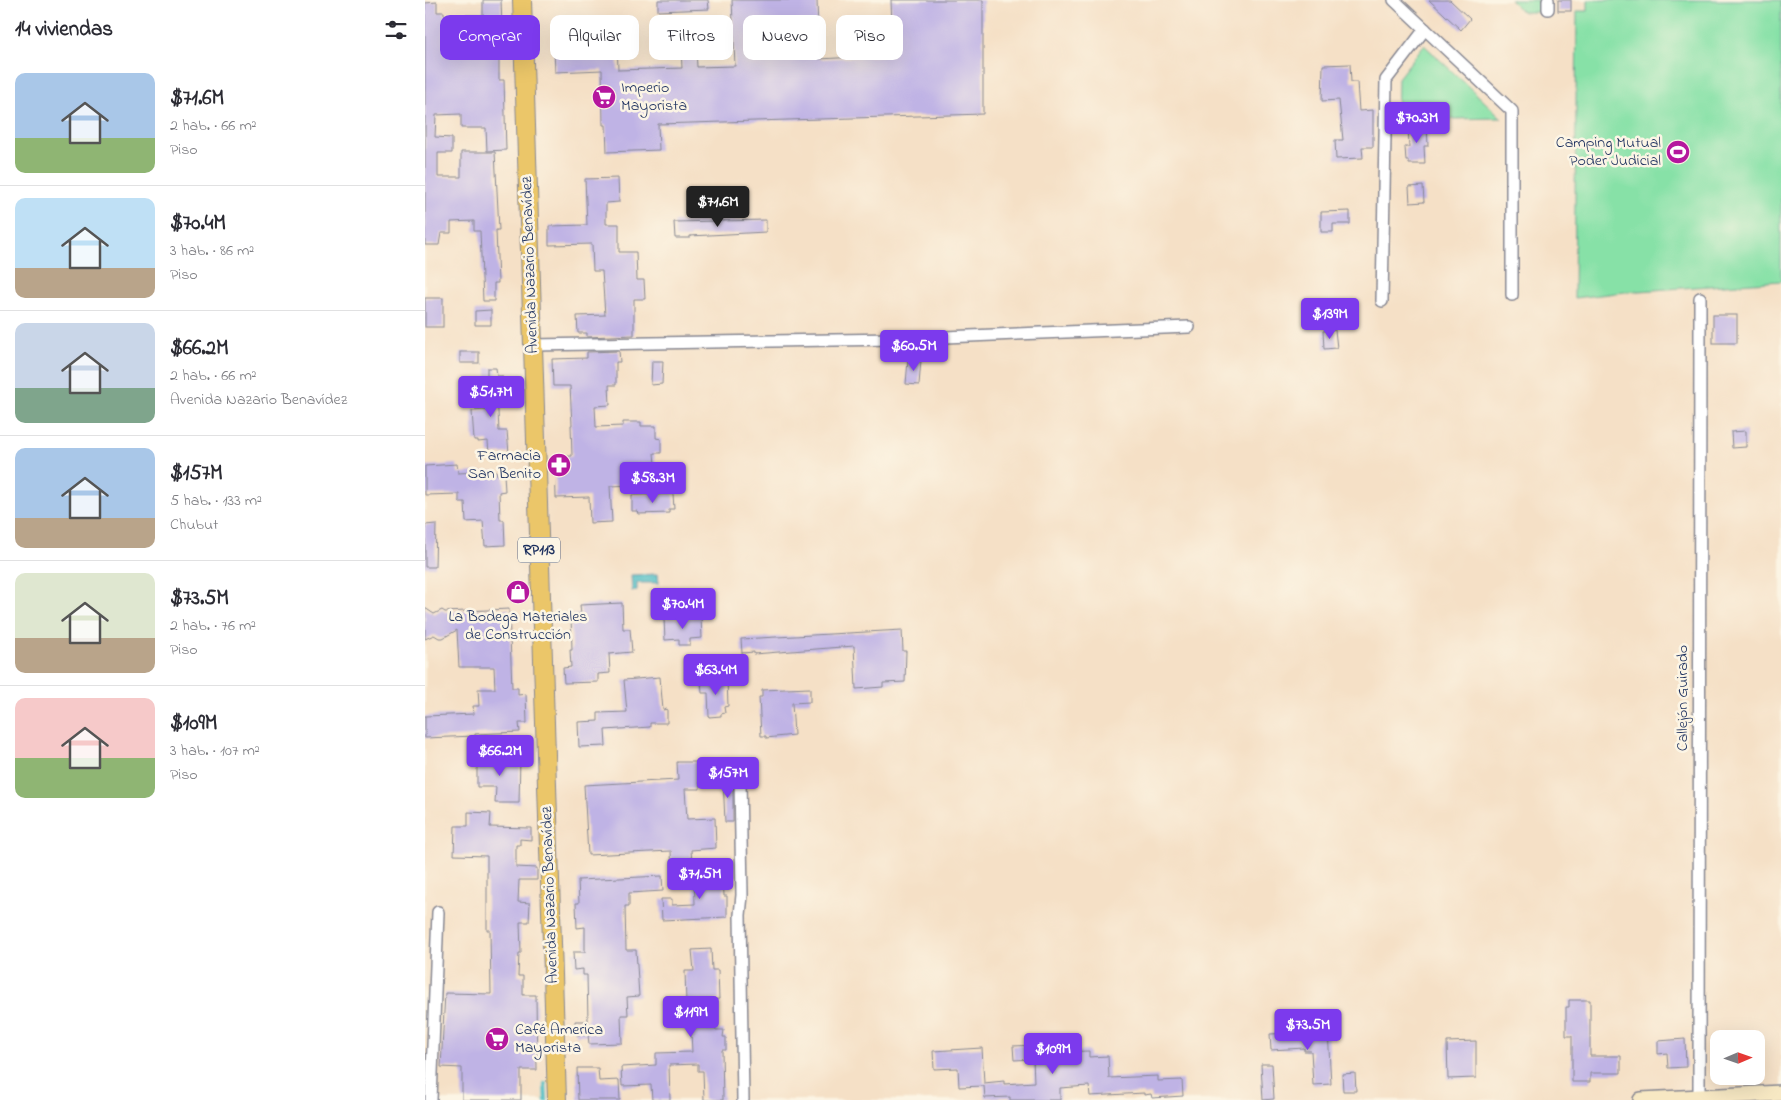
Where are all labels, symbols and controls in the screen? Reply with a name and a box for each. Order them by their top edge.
text: 14 viviendas [15,15,113,45]
chip: Comprar [440,15,540,60]
chip: Alquilar [550,15,639,60]
chip: Filtros [649,15,733,60]
chip: Nuevo [743,15,826,60]
chip: Piso [836,15,903,60]
icon: filters [382,16,410,44]
place label: Imperio Mayorista [621,76,687,118]
text: $71.6M [170,84,224,114]
supermarket icon: Imperio Mayorista [591,84,617,110]
icon: home [55,93,115,153]
pin: $70.3M [1376,102,1458,144]
text: $70.3M [1396,106,1438,130]
text: 2 hab. · 66 m² [170,114,257,138]
place label: Camping Mutual Poder Judicial [1556,131,1661,173]
text: Piso [170,138,198,162]
sports icon: Camping Mutual Poder Judicial [1665,139,1691,165]
street label: Avenida Nazario Benavídez [515,176,545,354]
pin: $71.6M [677,186,759,228]
text: $71.6M [697,190,739,214]
text: $70.4M [170,209,226,239]
icon: home [55,218,115,278]
text: 3 hab. · 86 m² [170,239,254,263]
text: Piso [170,263,198,287]
pin: $139M [1295,298,1365,340]
text: $139M [1312,302,1348,326]
pin: $60.5M [873,330,955,372]
text: $66.2M [170,334,229,364]
text: $60.5M [891,334,937,358]
icon: home [55,343,115,403]
text: 2 hab. · 66 m² [170,364,257,388]
pin: $51.7M [450,376,532,418]
text: $51.7M [469,380,513,404]
text: Avenida Nazario Benavídez [170,388,347,412]
place label: Farmacia San Benito [468,444,541,486]
pharmacy icon: Farmacia San Benito [546,452,572,478]
text: $157M [170,459,223,489]
pin: $58.3M [612,462,694,504]
text: $58.3M [631,466,675,490]
icon: home [55,468,115,528]
text: 5 hab. · 133 m² [170,489,262,513]
text: Chubut [170,513,218,537]
road number: RP113 [518,538,560,562]
shop icon: La Bodega Materiales de Construcción [505,579,531,605]
text: $73.5M [170,584,229,614]
pin: $70.4M [642,588,724,630]
text: $70.4M [662,592,704,616]
icon: home [55,593,115,653]
place label: La Bodega Materiales de Construcción [448,605,588,647]
text: 2 hab. · 76 m² [170,614,256,638]
text: Piso [170,638,198,662]
street label: Callejón Guirado [1671,645,1695,751]
pin: $63.4M [675,654,757,696]
text: $63.4M [695,658,737,682]
text: $109M [170,709,218,739]
icon: home [55,718,115,778]
pin: $66.2M [459,734,541,777]
text: 3 hab. · 107 m² [170,739,260,763]
text: $66.2M [478,739,522,763]
pin: $157M [693,756,763,799]
text: $157M [708,761,748,785]
text: Piso [170,763,198,787]
street label: Avenida Nazario Benavídez [535,806,565,984]
pin: $71.5M [659,858,741,900]
text: $71.5M [678,862,722,886]
pin: $119M [656,996,726,1038]
text: $119M [674,1000,708,1024]
pin: $73.5M [1267,1008,1349,1051]
text: $73.5M [1285,1013,1331,1037]
place label: Café America Mayorista [515,1018,603,1060]
supermarket icon: Café America Mayorista [484,1026,510,1052]
north arrow [1710,1030,1765,1085]
map controls [1710,1030,1765,1085]
pin: $109M [1018,1032,1088,1075]
text: $109M [1035,1037,1071,1061]

